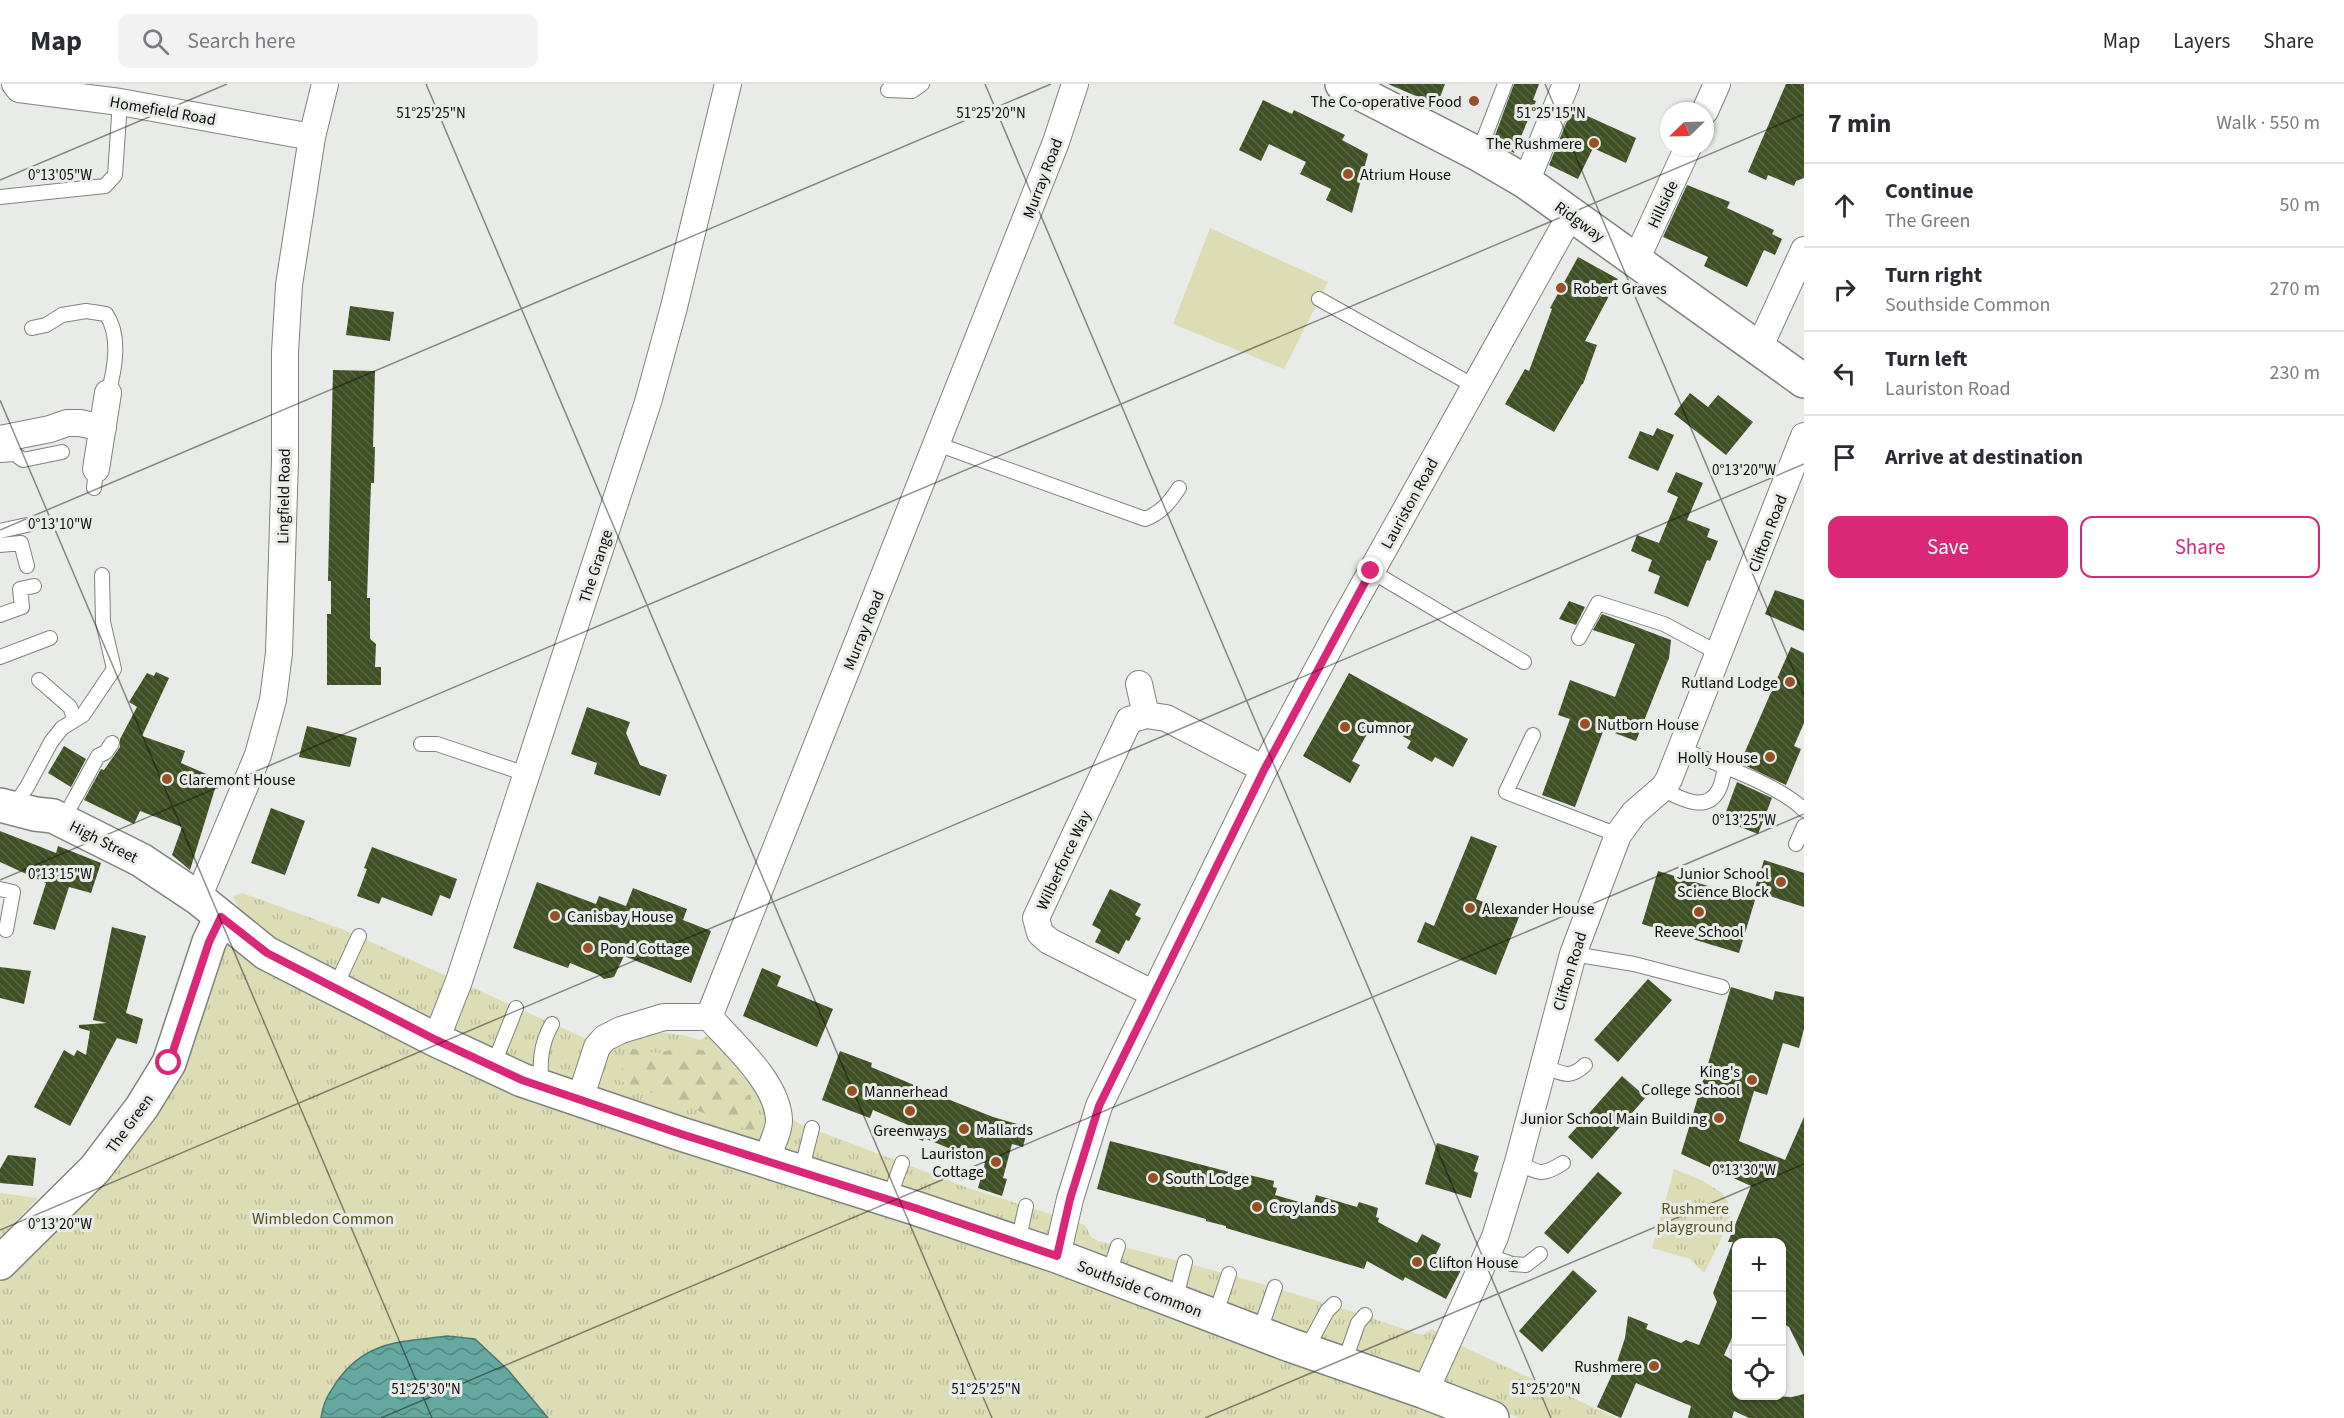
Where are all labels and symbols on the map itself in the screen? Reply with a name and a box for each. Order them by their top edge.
street label: Homefield Road [108,91,218,131]
place label: The Co-operative Food [1310,91,1462,113]
marker: The Co-operative Food [1467,94,1481,108]
north arrow [1660,102,1714,156]
text: 51°25'25"N [396,103,466,124]
text: 51°25'20"N [956,103,1026,124]
text: 51°25'15"N [1516,103,1586,124]
place label: The Rushmere [1486,133,1582,155]
street label: Murray Road [1018,135,1068,222]
marker: The Rushmere [1587,136,1601,150]
place label: Atrium House [1360,164,1451,186]
text: 0°13'05"W [28,165,92,186]
marker: Atrium House [1341,167,1355,181]
street label: Hillside [1642,177,1683,232]
street label: Ridgway [1550,196,1609,248]
place label: Robert Graves [1573,278,1667,300]
marker: Robert Graves [1554,281,1568,295]
street label: Lingfield Road [272,448,296,544]
street label: Lauriston Road [1376,454,1444,553]
text: 0°13'20"W [1712,460,1776,481]
street label: Clifton Road [1743,491,1793,575]
text: 0°13'10"W [28,514,92,535]
street label: The Grange [574,527,618,606]
route end [1357,557,1383,583]
street label: Murray Road [838,587,890,674]
place label: Rutland Lodge [1681,672,1778,694]
marker: Rutland Lodge [1783,675,1797,689]
place label: Nutborn House [1597,714,1699,736]
place label: Cumnor [1357,717,1411,739]
marker: Nutborn House [1578,717,1592,731]
marker: Cumnor [1338,720,1352,734]
place label: Holly House [1678,747,1758,769]
marker: Holly House [1763,750,1777,764]
place label: Claremont House [179,769,295,791]
marker: Claremont House [160,772,174,786]
street label: Wilberforce Way [1031,807,1097,914]
text: 0°13'25"W [1712,810,1776,831]
street label: High Street [65,815,142,869]
place label: Junior School Science Block [1677,863,1769,903]
text: 0°13'15"W [28,864,92,885]
marker: Junior School Science Block [1774,875,1788,889]
place label: Alexander House [1482,898,1594,920]
marker: Alexander House [1463,901,1477,915]
marker: Reeve School [1692,905,1706,919]
place label: Canisbay House [567,906,673,928]
marker: Canisbay House [548,909,562,923]
place label: Reeve School [1654,921,1744,943]
street label: Clifton Road [1548,929,1592,1013]
place label: Pond Cottage [600,938,690,960]
marker: Pond Cottage [581,941,595,955]
route start [155,1049,181,1075]
place label: King's College School [1641,1061,1740,1101]
marker: King's College School [1745,1073,1759,1087]
place label: Mannerhead [864,1081,948,1103]
marker: Mannerhead [845,1084,859,1098]
street label: The Green [101,1089,159,1158]
marker: Greenways [903,1104,917,1118]
place label: Junior School Main Building [1520,1108,1707,1130]
marker: Junior School Main Building [1712,1111,1726,1125]
place label: Mallards [976,1119,1033,1141]
place label: Greenways [873,1120,947,1142]
marker: Mallards [957,1122,971,1136]
place label: Lauriston Cottage [921,1143,984,1183]
marker: Lauriston Cottage [989,1155,1003,1169]
text: 0°13'30"W [1712,1160,1776,1181]
place label: South Lodge [1165,1168,1249,1190]
marker: South Lodge [1146,1171,1160,1185]
place label: Croylands [1269,1197,1336,1219]
park label: Rushmere playground [1657,1198,1733,1238]
marker: Croylands [1250,1200,1264,1214]
park label: Wimbledon Common [252,1208,394,1230]
text: 0°13'20"W [28,1214,92,1235]
place label: Clifton House [1429,1252,1519,1274]
street label: Southside Common [1074,1255,1205,1323]
marker: Clifton House [1410,1255,1424,1269]
place label: Rushmere [1574,1356,1642,1378]
marker: Rushmere [1647,1359,1661,1373]
text: 51°25'30"N [391,1379,461,1400]
text: 51°25'25"N [951,1379,1021,1400]
text: 51°25'20"N [1511,1379,1581,1400]

